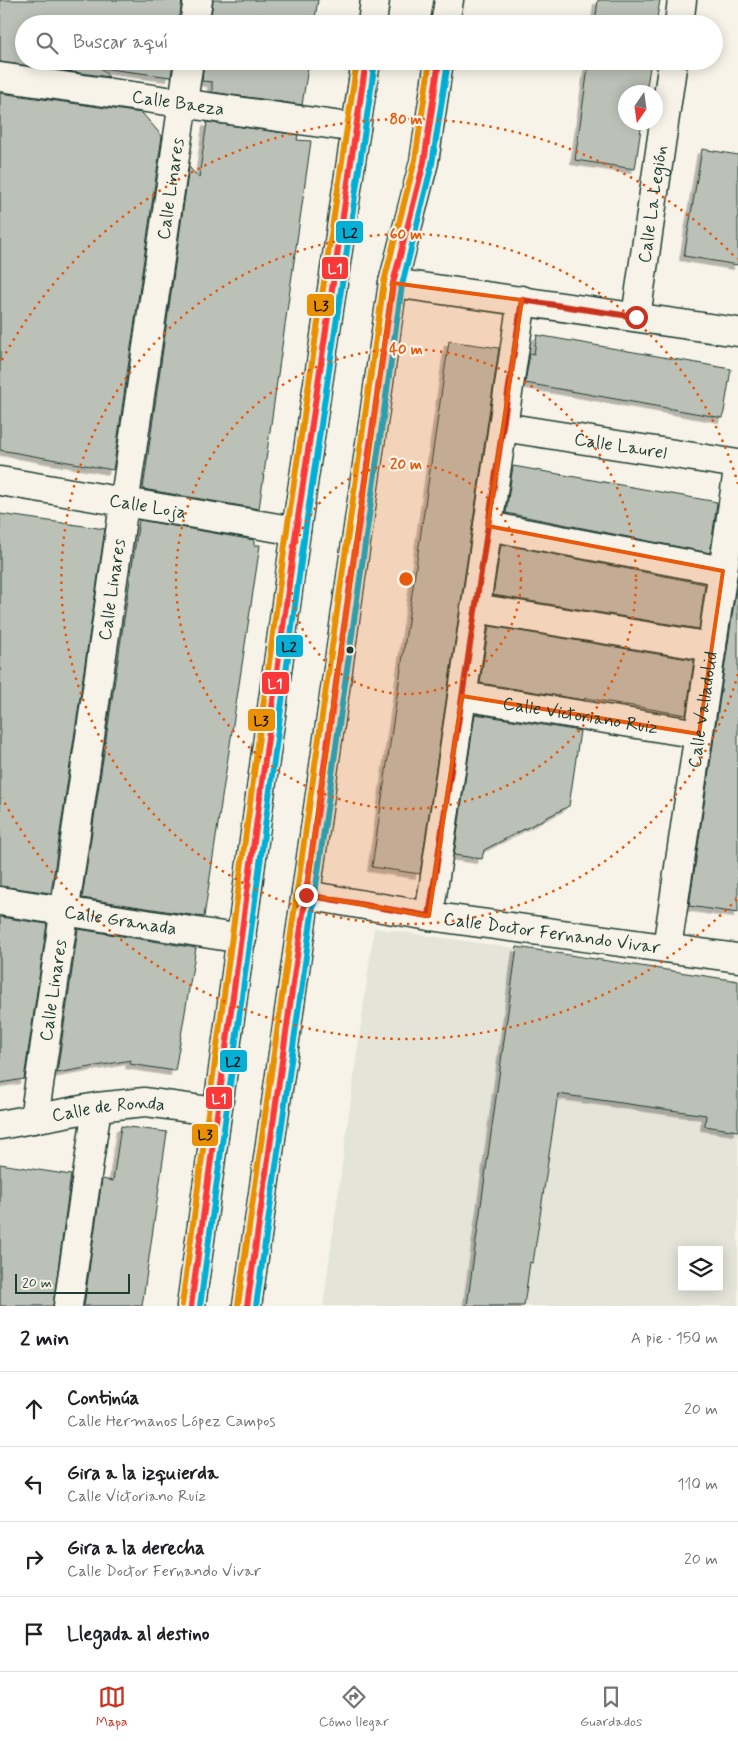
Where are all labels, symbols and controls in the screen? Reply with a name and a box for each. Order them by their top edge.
search box [15,15,723,70]
icon: search [33,29,61,57]
text: Buscar aquí [73,30,168,55]
street label: Calle Baeza [130,85,226,122]
north arrow [618,85,663,130]
text: 80 m [389,110,423,130]
street label: Calle Linares [152,136,191,242]
street label: Calle La Legión [633,144,674,265]
line badge: L2 [335,220,364,244]
text: L2 [342,224,358,242]
text: 60 m [390,225,422,245]
line badge: L1 [321,256,349,280]
text: L1 [328,260,342,278]
line badge: L3 [306,293,335,317]
text: L3 [314,297,329,315]
route start [625,306,648,329]
text: 40 m [389,340,423,360]
street label: Calle Laurel [572,427,668,466]
text: 20 m [390,455,422,475]
street label: Calle Loja [107,489,188,525]
street label: Calle Linares [93,537,132,642]
centre of rings [397,570,415,588]
line badge: L2 [275,634,304,658]
text: L2 [281,638,297,656]
unlabelled marker [345,645,355,655]
street label: Calle Valladolid [683,650,724,770]
line badge: L1 [261,671,290,695]
text: L1 [268,675,282,693]
street label: Calle Victoriano Ruiz [501,692,660,740]
line badge: L3 [247,708,276,732]
text: L3 [254,712,269,730]
route end [295,884,318,907]
street label: Calle Granada [62,900,178,942]
street label: Calle Doctor Fernando Vivar [442,907,662,960]
street label: Calle Linares [35,938,73,1043]
line badge: L2 [219,1049,248,1073]
text: L2 [225,1053,241,1071]
line badge: L1 [205,1086,233,1110]
text: L1 [212,1090,226,1108]
street label: Calle de Ronda [50,1091,167,1128]
line badge: L3 [191,1123,219,1147]
text: L3 [198,1126,213,1144]
map controls [678,1246,723,1291]
button: layers [678,1246,723,1291]
scale bar [15,1271,130,1294]
text: 20 m [22,1274,52,1292]
text: 2 min [20,1325,69,1353]
text: A pie · 150 m [631,1328,718,1349]
text: Continúa [67,1386,139,1411]
icon: ahead [20,1395,48,1423]
text: 20 m [684,1399,718,1420]
text: Calle Hermanos López Campos [67,1411,276,1432]
text: Gira a la izquierda [67,1461,218,1486]
icon: left [20,1470,48,1498]
text: 110 m [677,1474,718,1495]
text: Calle Victoriano Ruiz [67,1486,206,1507]
text: Gira a la derecha [67,1536,205,1561]
icon: right [20,1545,48,1573]
text: 20 m [684,1549,718,1570]
text: Calle Doctor Fernando Vivar [67,1561,261,1582]
icon: arrive [20,1620,48,1648]
text: Llegada al destino [67,1622,209,1647]
tab: Mapa [96,1683,128,1731]
tab: Cómo llegar [319,1683,389,1731]
tab: Guardados [580,1683,642,1731]

